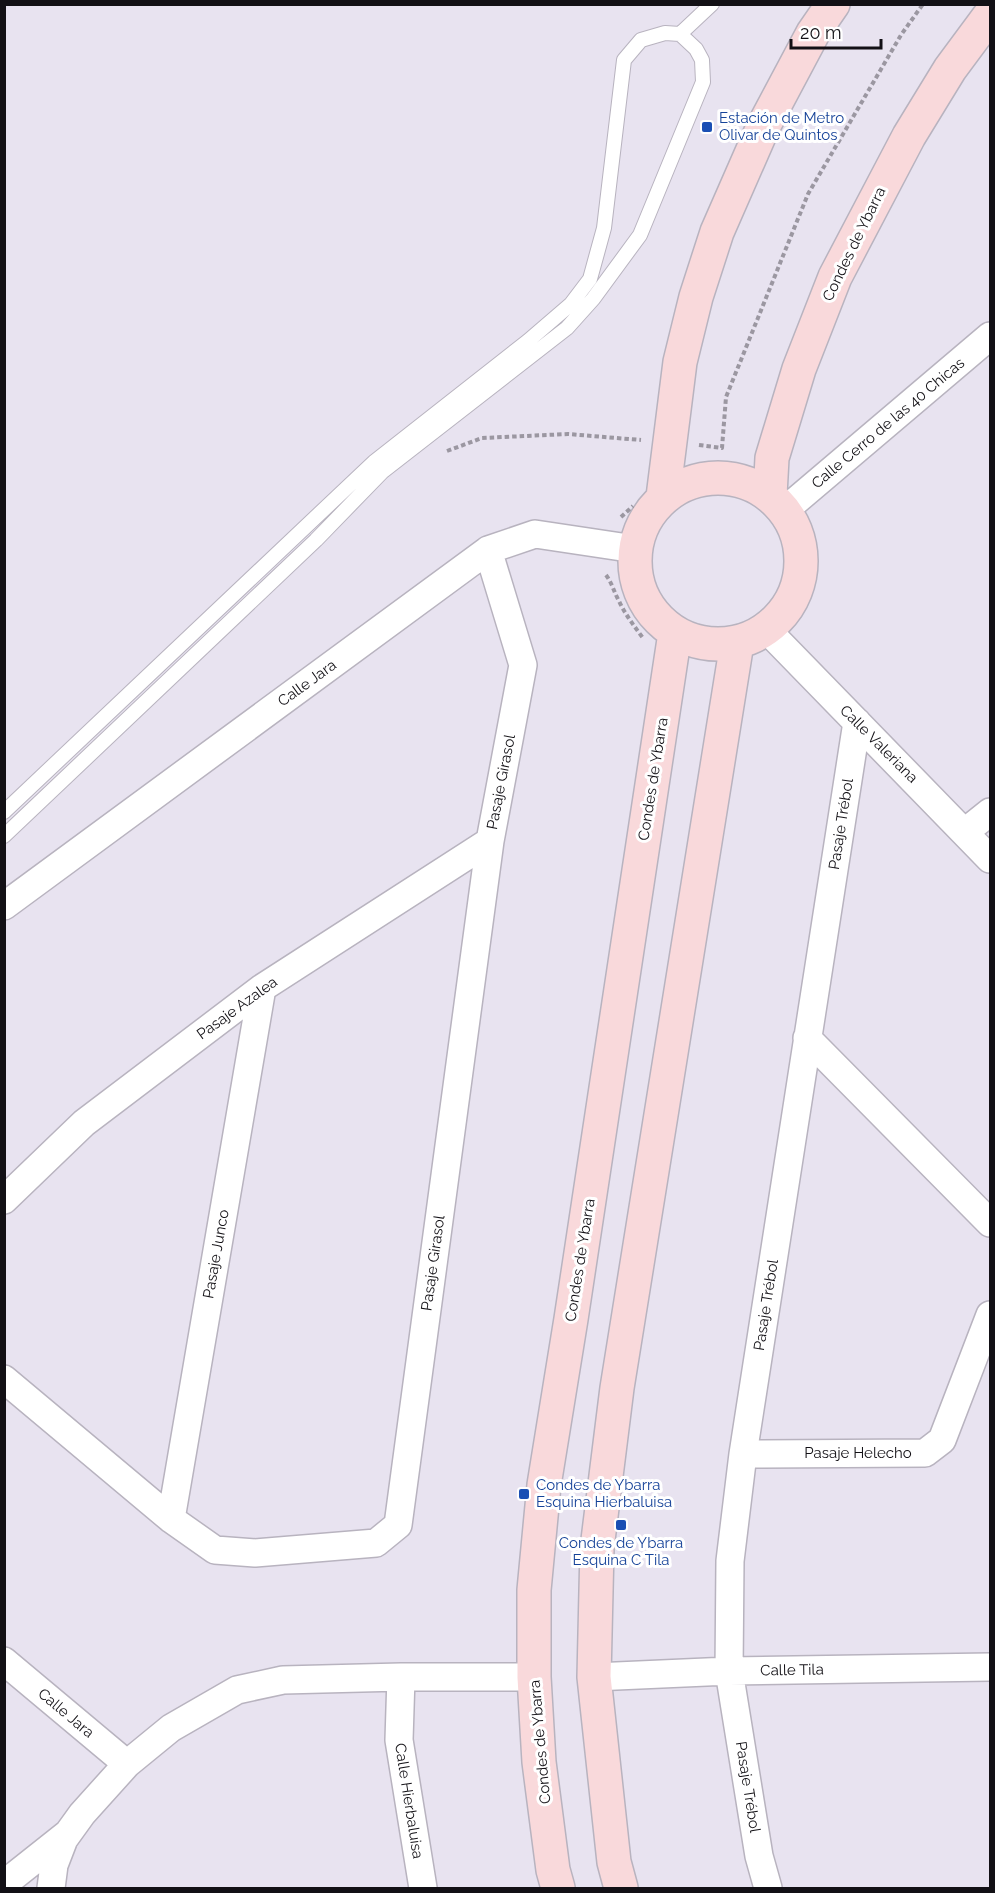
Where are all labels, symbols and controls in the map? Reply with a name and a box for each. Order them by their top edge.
scale bar [791,12,881,50]
text: 20 m [800,22,842,43]
place label: Estación de Metro Olivar de Quintos [719,109,844,144]
marker: Estación de Metro Olivar de Quintos [700,120,714,134]
street label: Condes de Ybarra [819,184,889,304]
street label: Calle Cerro de las 40 Chicas [808,354,968,492]
street label: Calle Jara [274,656,340,710]
street label: Calle Valeriana [836,701,922,787]
street label: Condes de Ybarra [634,716,672,842]
street label: Pasaje Girasol [483,732,519,831]
street label: Pasaje Trébol [825,776,857,871]
street label: Pasaje Azalea [193,973,281,1043]
street label: Condes de Ybarra [561,1197,599,1323]
street label: Pasaje Junco [199,1208,233,1300]
street label: Pasaje Girasol [417,1213,449,1312]
street label: Pasaje Trébol [750,1257,782,1352]
street label: Pasaje Helecho [804,1444,912,1462]
place label: Condes de Ybarra Esquina Hierbaluisa [536,1476,672,1511]
marker: Condes de Ybarra Esquina Hierbaluisa [517,1487,531,1501]
marker: Condes de Ybarra Esquina C Tila [614,1518,628,1532]
place label: Condes de Ybarra Esquina C Tila [559,1534,683,1569]
street label: Calle Tila [760,1660,824,1680]
street label: Condes de Ybarra [526,1679,554,1805]
street label: Calle Jara [34,1684,98,1742]
street label: Pasaje Trébol [732,1740,764,1835]
street label: Calle Hierbaluisa [391,1742,427,1860]

